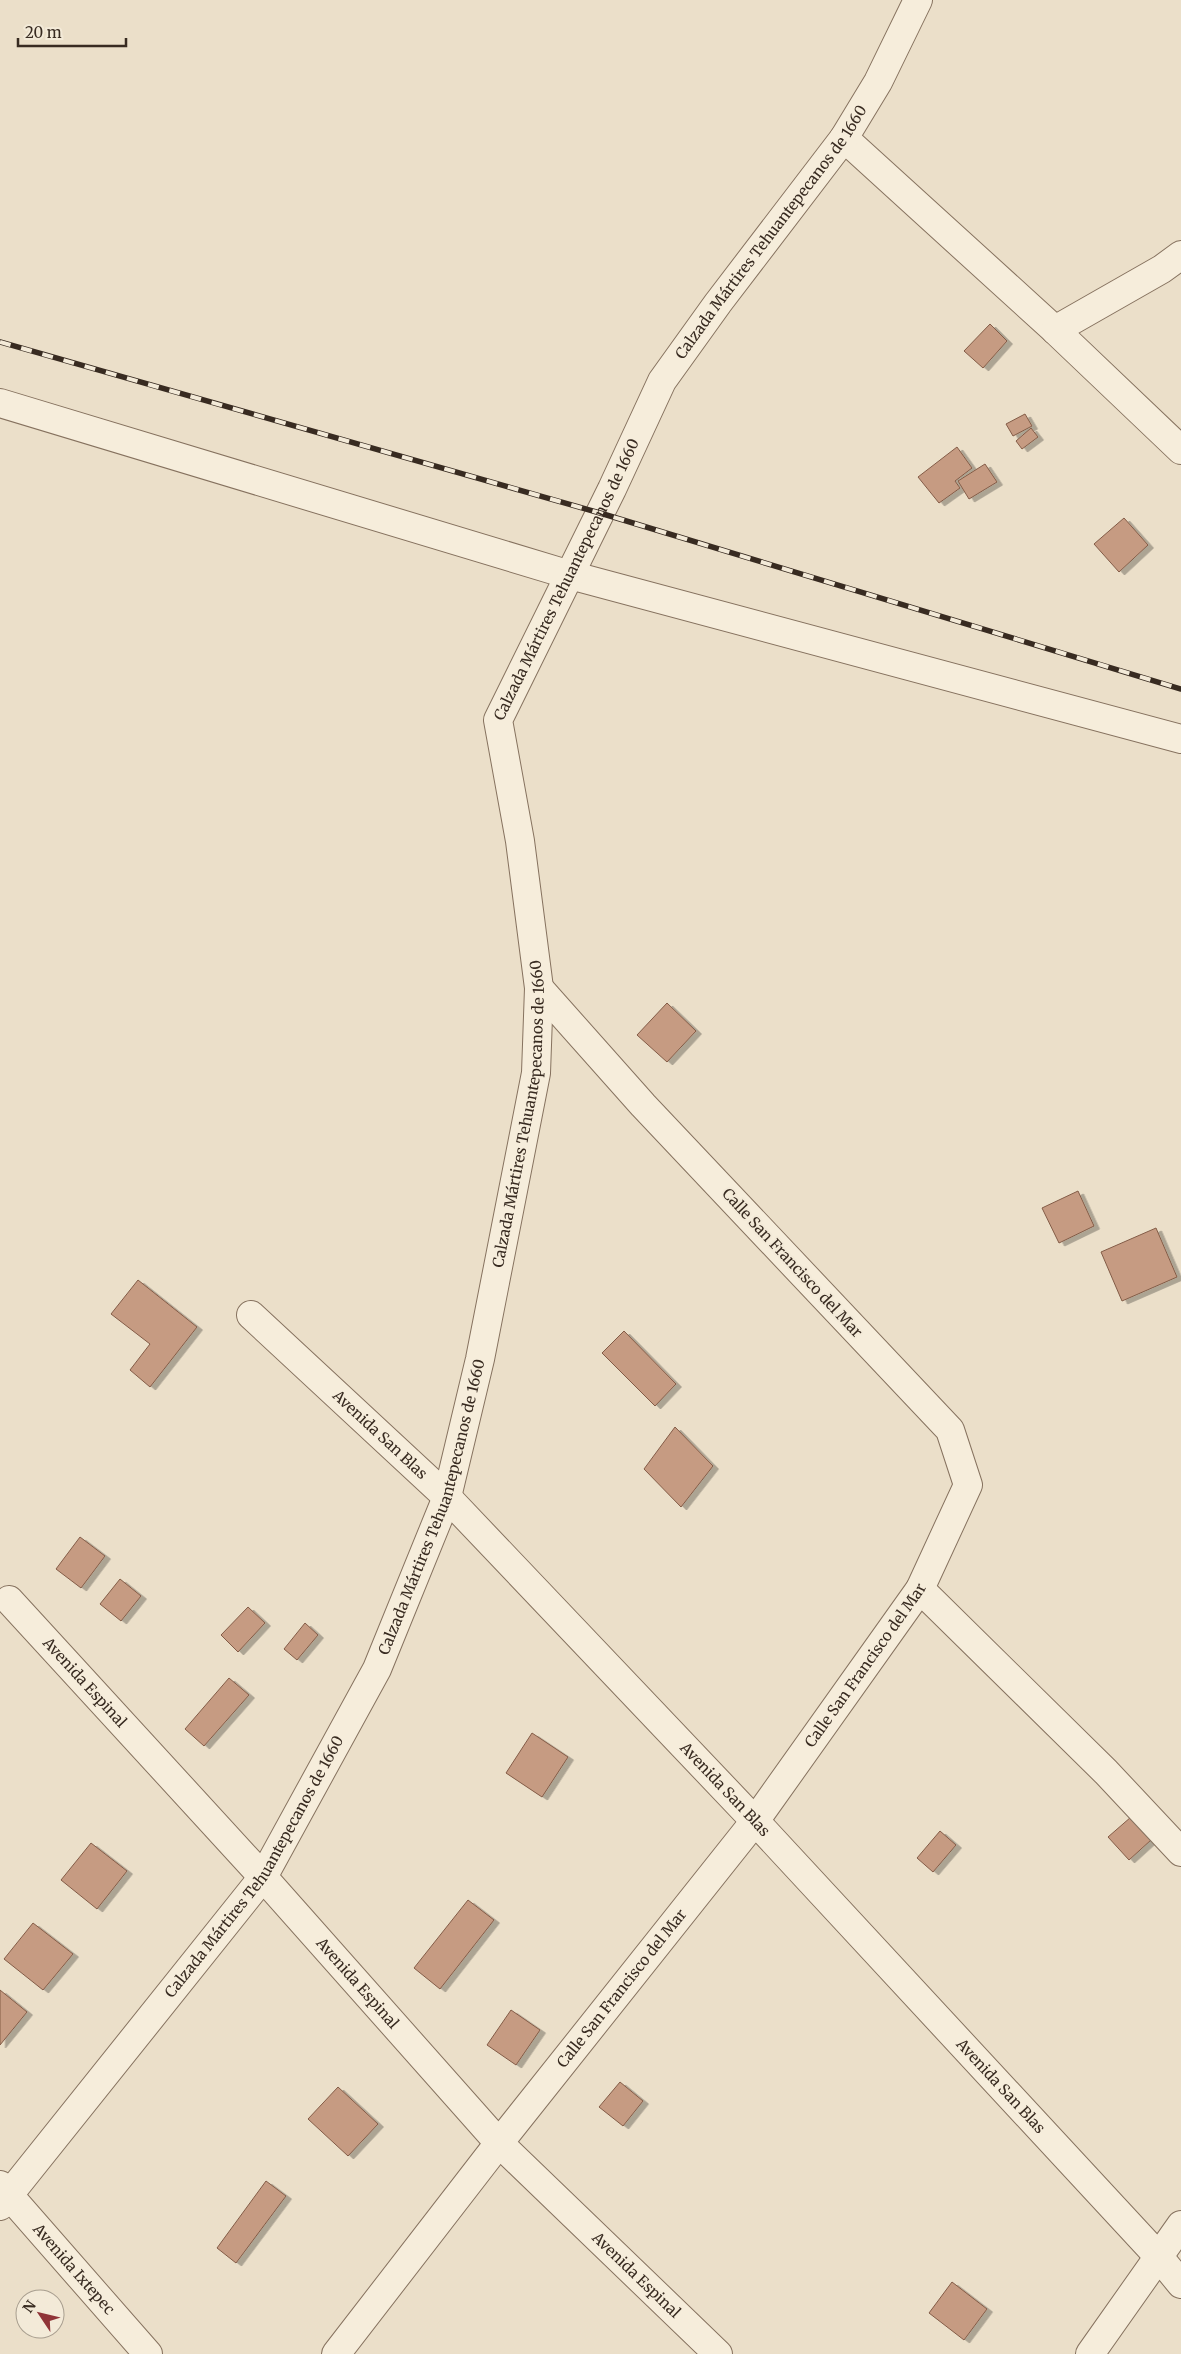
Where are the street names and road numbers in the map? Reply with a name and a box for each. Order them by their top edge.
street label: Calzada Mártires Tehuantepecanos de 1660 [671,101,871,363]
street label: Calzada Mártires Tehuantepecanos de 1660 [489,435,643,723]
street label: Calzada Mártires Tehuantepecanos de 1660 [488,959,548,1269]
street label: Calle San Francisco del Mar [718,1184,867,1341]
street label: Calzada Mártires Tehuantepecanos de 1660 [374,1357,489,1658]
street label: Avenida San Blas [328,1385,432,1483]
street label: Calle San Francisco del Mar [800,1580,930,1751]
street label: Avenida Espinal [38,1633,131,1731]
street label: Calzada Mártires Tehuantepecanos de 1660 [160,1732,348,2001]
street label: Avenida San Blas [676,1738,774,1840]
street label: Calle San Francisco del Mar [553,1905,690,2071]
street label: Avenida Espinal [312,1933,403,2033]
street label: Avenida San Blas [952,2034,1050,2137]
street label: Avenida Ixtepec [29,2219,119,2319]
street label: Avenida Espinal [588,2227,685,2322]

